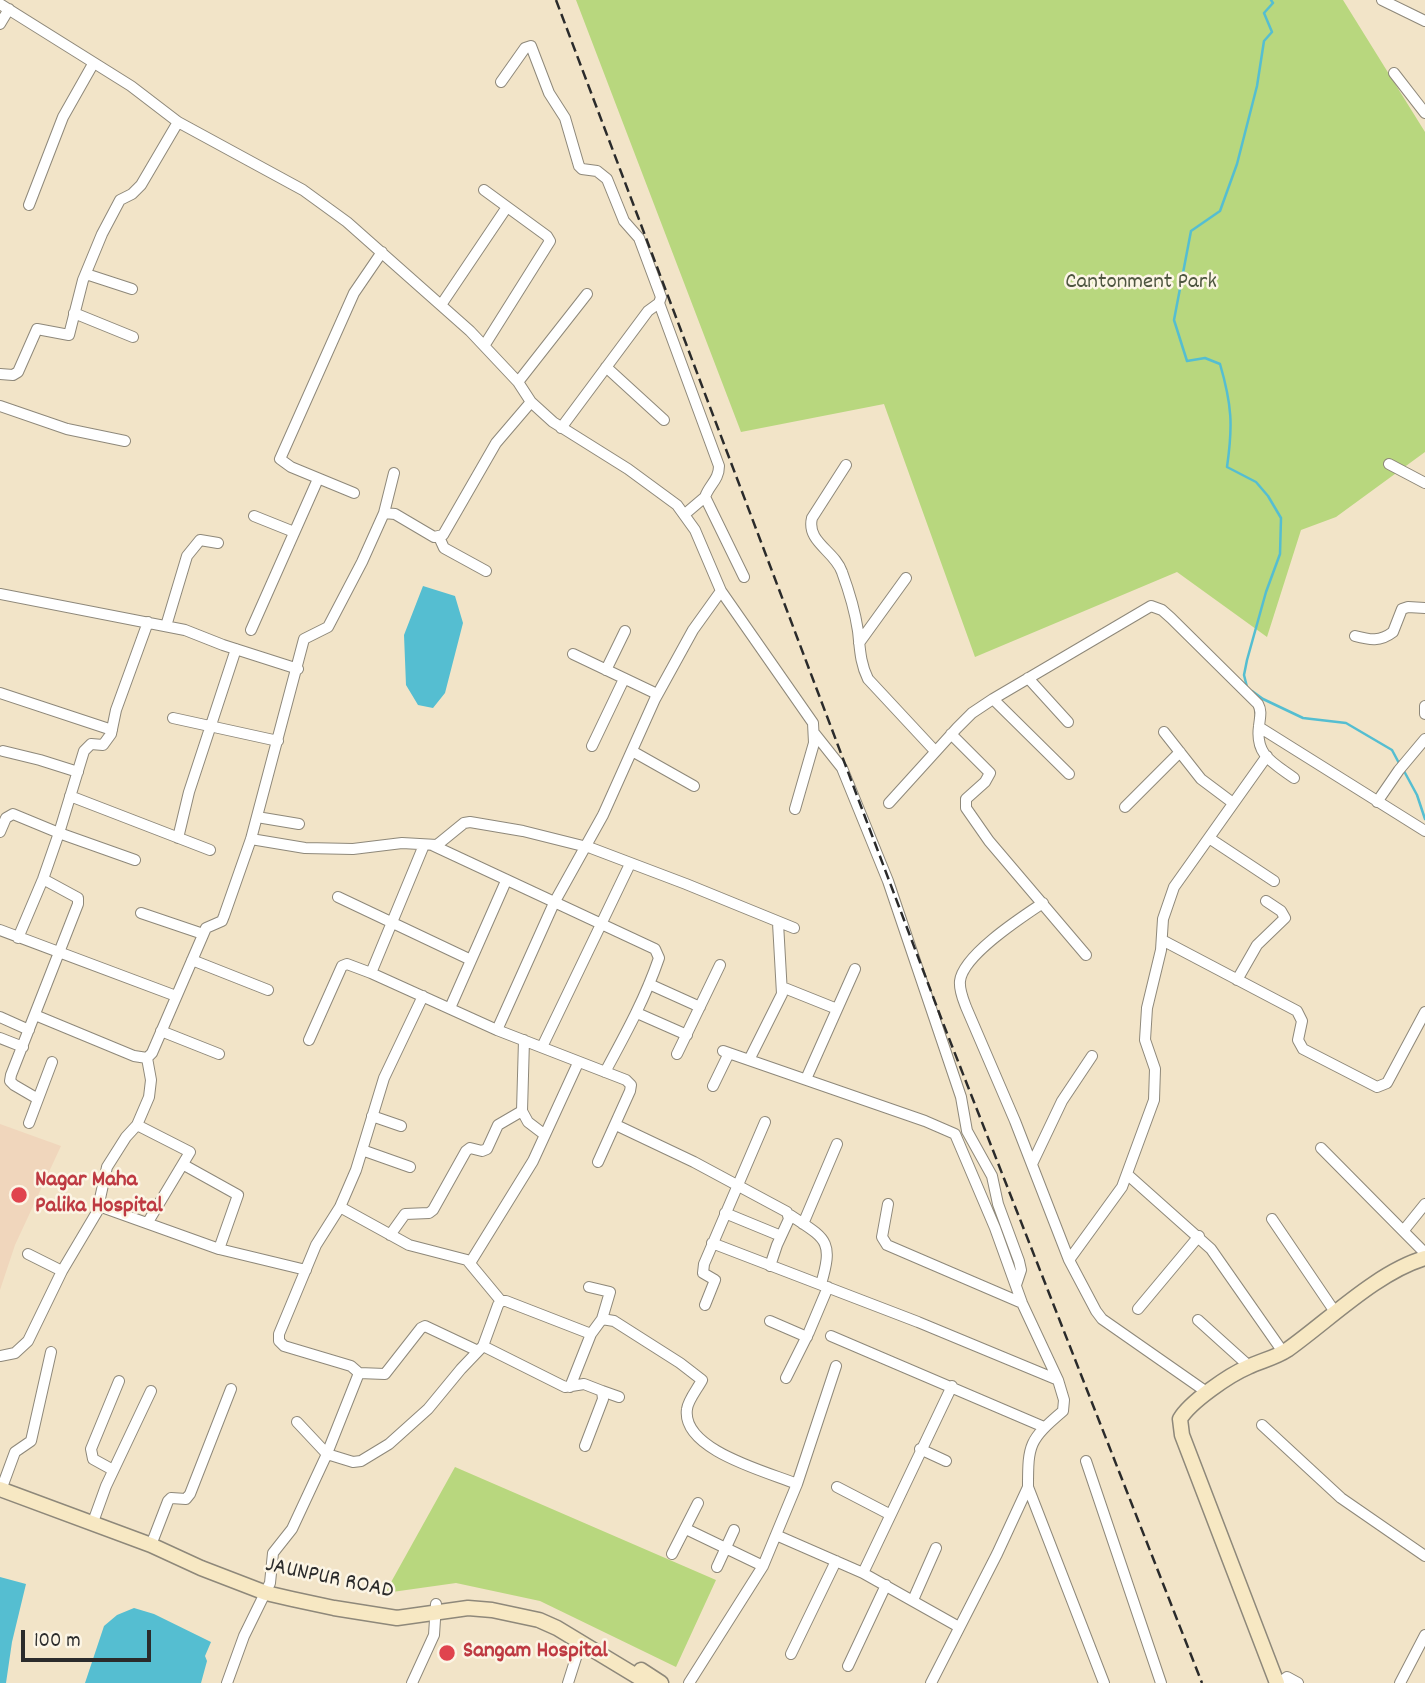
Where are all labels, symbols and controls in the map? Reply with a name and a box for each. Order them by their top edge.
park label: Cantonment Park [1065,270,1217,298]
place label: Nagar Maha Palika Hospital [35,1168,163,1222]
marker: Nagar Maha Palika Hospital [9,1185,29,1205]
street label: JAUNPUR ROAD [262,1553,396,1607]
scale bar [24,1616,154,1660]
text: 100 m [34,1627,81,1657]
place label: Sangam Hospital [463,1639,608,1667]
marker: Sangam Hospital [437,1643,457,1663]

